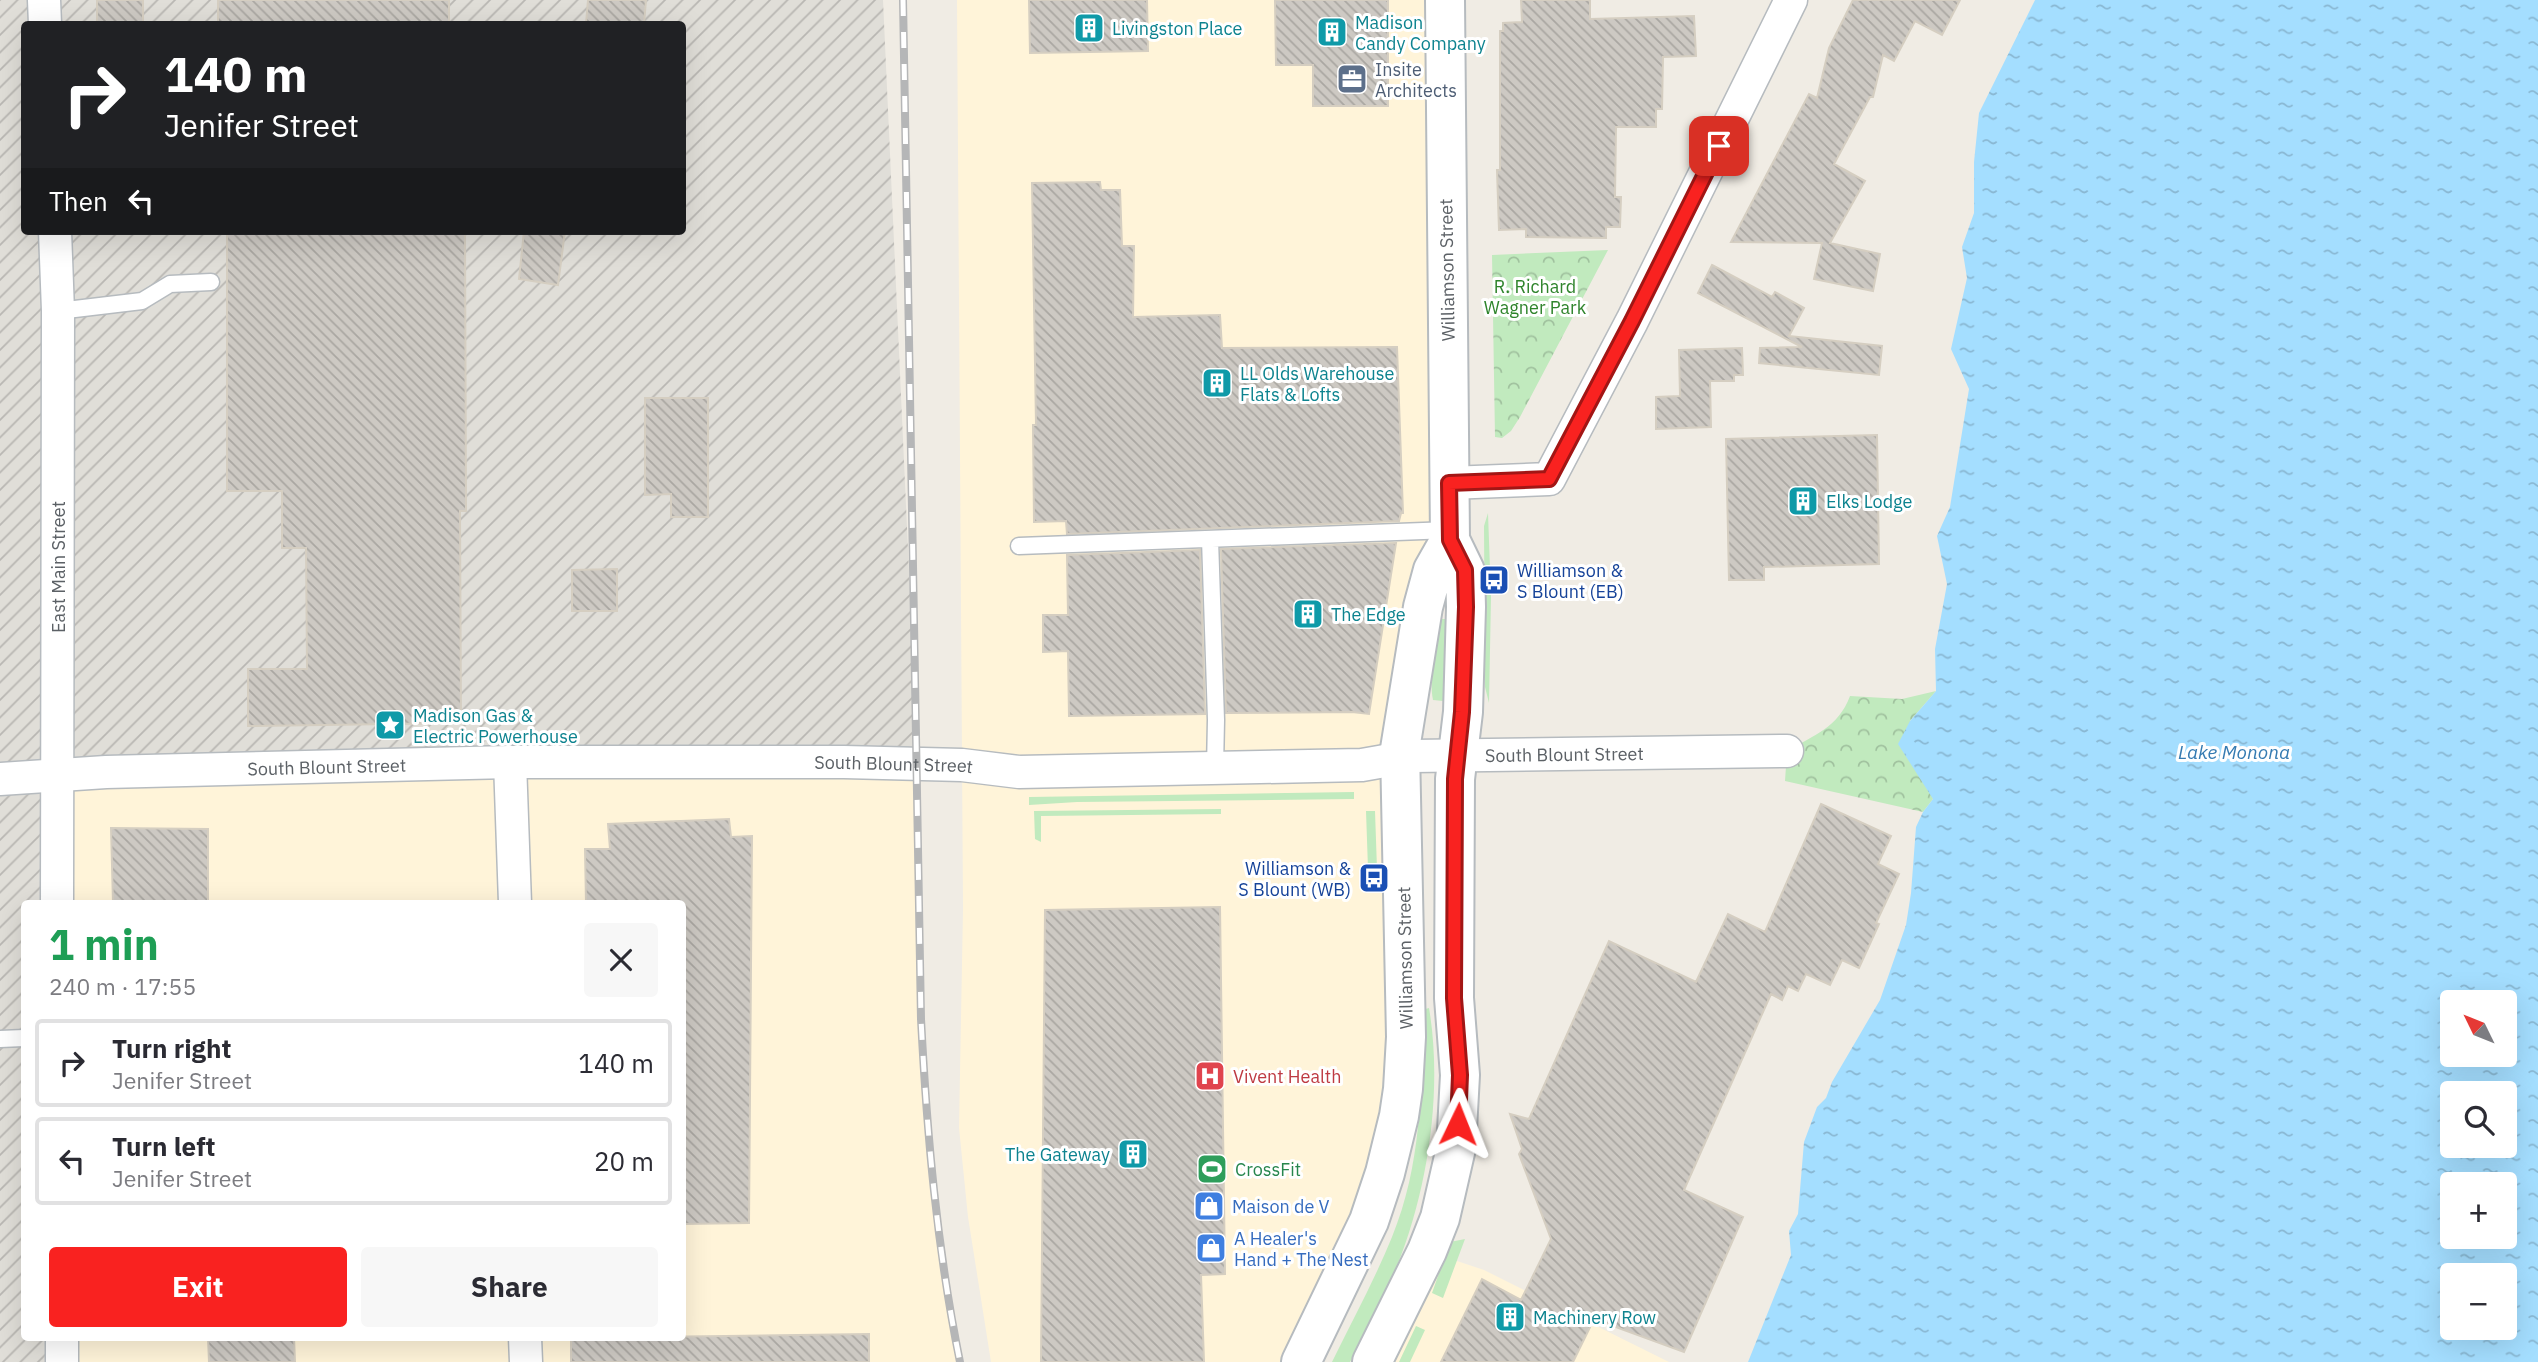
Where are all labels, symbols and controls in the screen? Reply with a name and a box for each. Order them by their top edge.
building icon: Livingston Place [1072,11,1106,45]
place label: Madison Candy Company [1355,11,1486,55]
building icon: Madison Candy Company [1315,15,1349,49]
place label: Livingston Place [1112,17,1242,40]
text: 140 m [164,42,308,105]
icon: right [49,49,140,140]
place label: Insite Architects [1375,58,1457,102]
office icon: Insite Architects [1335,62,1369,96]
text: Jenifer Street [164,104,359,146]
pin [1689,116,1749,176]
icon: arrive [1700,127,1738,165]
icon: left [122,182,160,220]
text: Then [49,184,108,218]
street label: Williamson Street [1434,198,1460,342]
park label: R. Richard Wagner Park [1484,275,1587,319]
place label: LL Olds Warehouse Flats & Lofts [1240,362,1395,406]
building icon: LL Olds Warehouse Flats & Lofts [1200,366,1234,400]
building icon: Elks Lodge [1786,484,1820,518]
place label: Elks Lodge [1826,490,1912,513]
street label: East Main Street [47,501,70,633]
place label: Williamson & S Blount (EB) [1517,559,1624,603]
bus stop icon: Williamson & S Blount (EB) [1477,563,1511,597]
building icon: The Edge [1291,597,1325,631]
place label: The Edge [1331,603,1406,626]
place label: Madison Gas & Electric Powerhouse [413,704,578,748]
place icon: Madison Gas & Electric Powerhouse [373,708,407,742]
water label: Lake Monona [2178,740,2290,764]
street label: South Blount Street [1485,741,1644,767]
street label: South Blount Street [814,751,974,778]
street label: South Blount Street [247,753,406,780]
place label: Williamson & S Blount (WB) [1238,857,1351,901]
bus stop icon: Williamson & S Blount (WB) [1357,861,1391,895]
street label: Williamson Street [1392,886,1418,1030]
text: 1 min [49,917,159,972]
button: close [584,923,658,997]
text: 240 m · 17:55 [49,971,196,1001]
north arrow [2440,990,2516,1068]
map controls [2440,990,2517,1340]
text: Turn right [112,1031,231,1065]
icon: right [53,1044,91,1082]
text: 140 m [578,1046,654,1080]
hospital icon: Vivent Health [1193,1059,1227,1093]
text: Jenifer Street [112,1065,252,1095]
place label: Vivent Health [1233,1065,1341,1088]
button: search [2440,1081,2517,1158]
position arrow [1421,1087,1495,1161]
text: Turn left [112,1129,215,1163]
building icon: The Gateway [1116,1137,1150,1171]
icon: left [53,1142,91,1180]
place label: The Gateway [1005,1143,1110,1166]
text: 20 m [594,1144,654,1178]
sports icon: CrossFit [1195,1152,1229,1186]
place label: CrossFit [1235,1158,1301,1181]
text: Jenifer Street [112,1163,252,1193]
button: + [2440,1172,2517,1249]
shop icon: Maison de V [1192,1189,1226,1223]
place label: Maison de V [1232,1195,1330,1218]
place label: A Healer's Hand + The Nest [1234,1227,1369,1271]
shop icon: A Healer's Hand + The Nest [1194,1231,1228,1265]
button: Exit [49,1247,347,1327]
button: Share [361,1247,658,1327]
button: − [2440,1263,2517,1340]
building icon: Machinery Row [1493,1300,1527,1334]
place label: Machinery Row [1533,1306,1656,1329]

